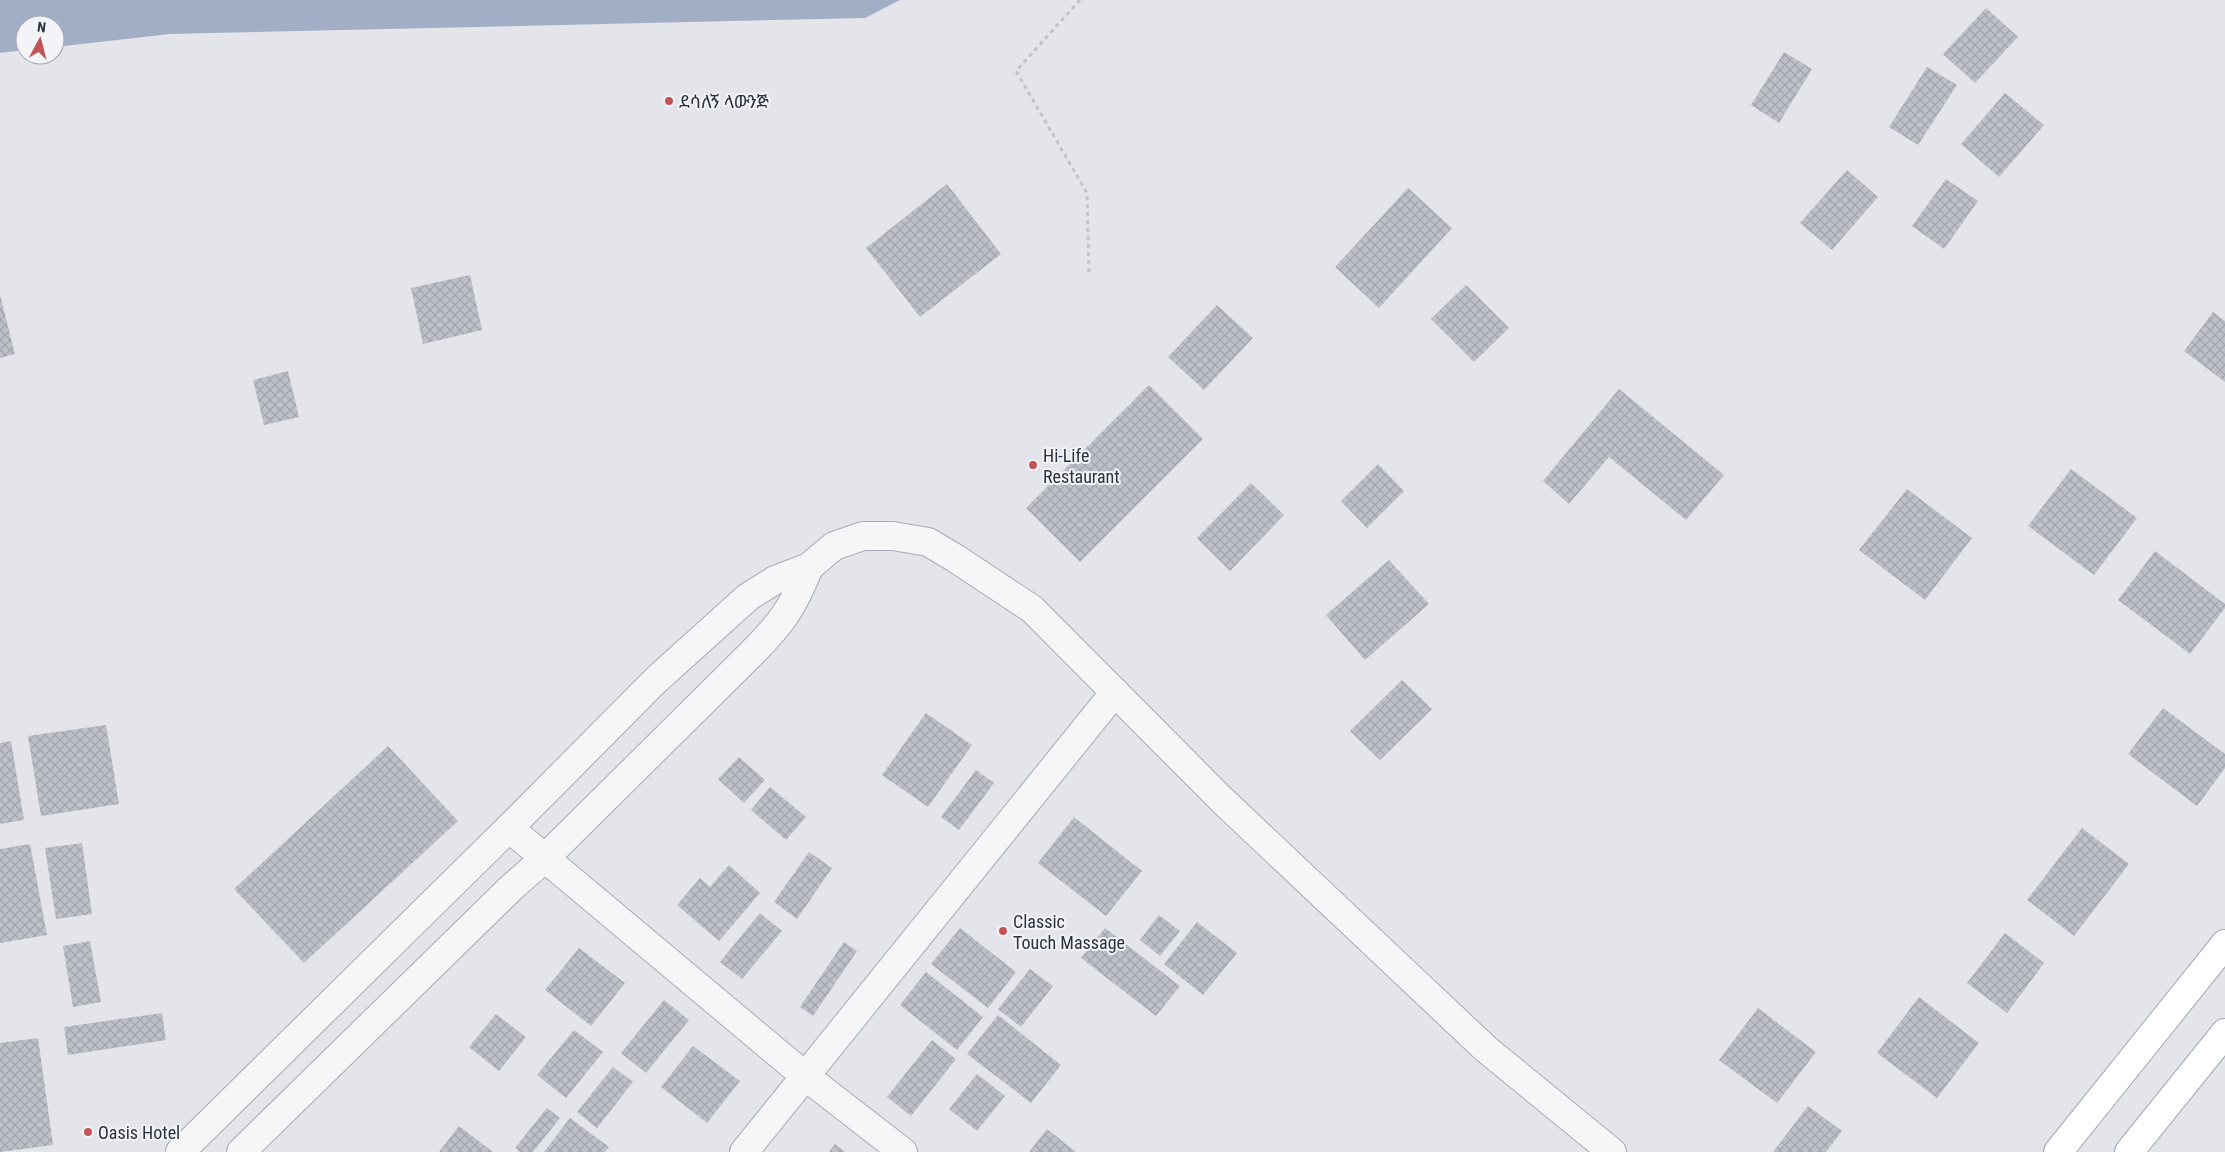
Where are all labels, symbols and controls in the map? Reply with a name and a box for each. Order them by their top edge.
north arrow [15,15,65,65]
text: N [36,19,47,36]
place label: ደሳለኝ ላውንጅ [679,91,769,112]
marker: ደሳለኝ ላውንጅ [663,95,675,107]
place label: Hi-Life Restaurant [1043,445,1120,487]
marker: Hi-Life Restaurant [1027,459,1039,471]
place label: Classic Touch Massage [1013,911,1125,953]
marker: Classic Touch Massage [997,925,1009,937]
place label: Oasis Hotel [98,1122,180,1143]
marker: Oasis Hotel [82,1126,94,1138]

